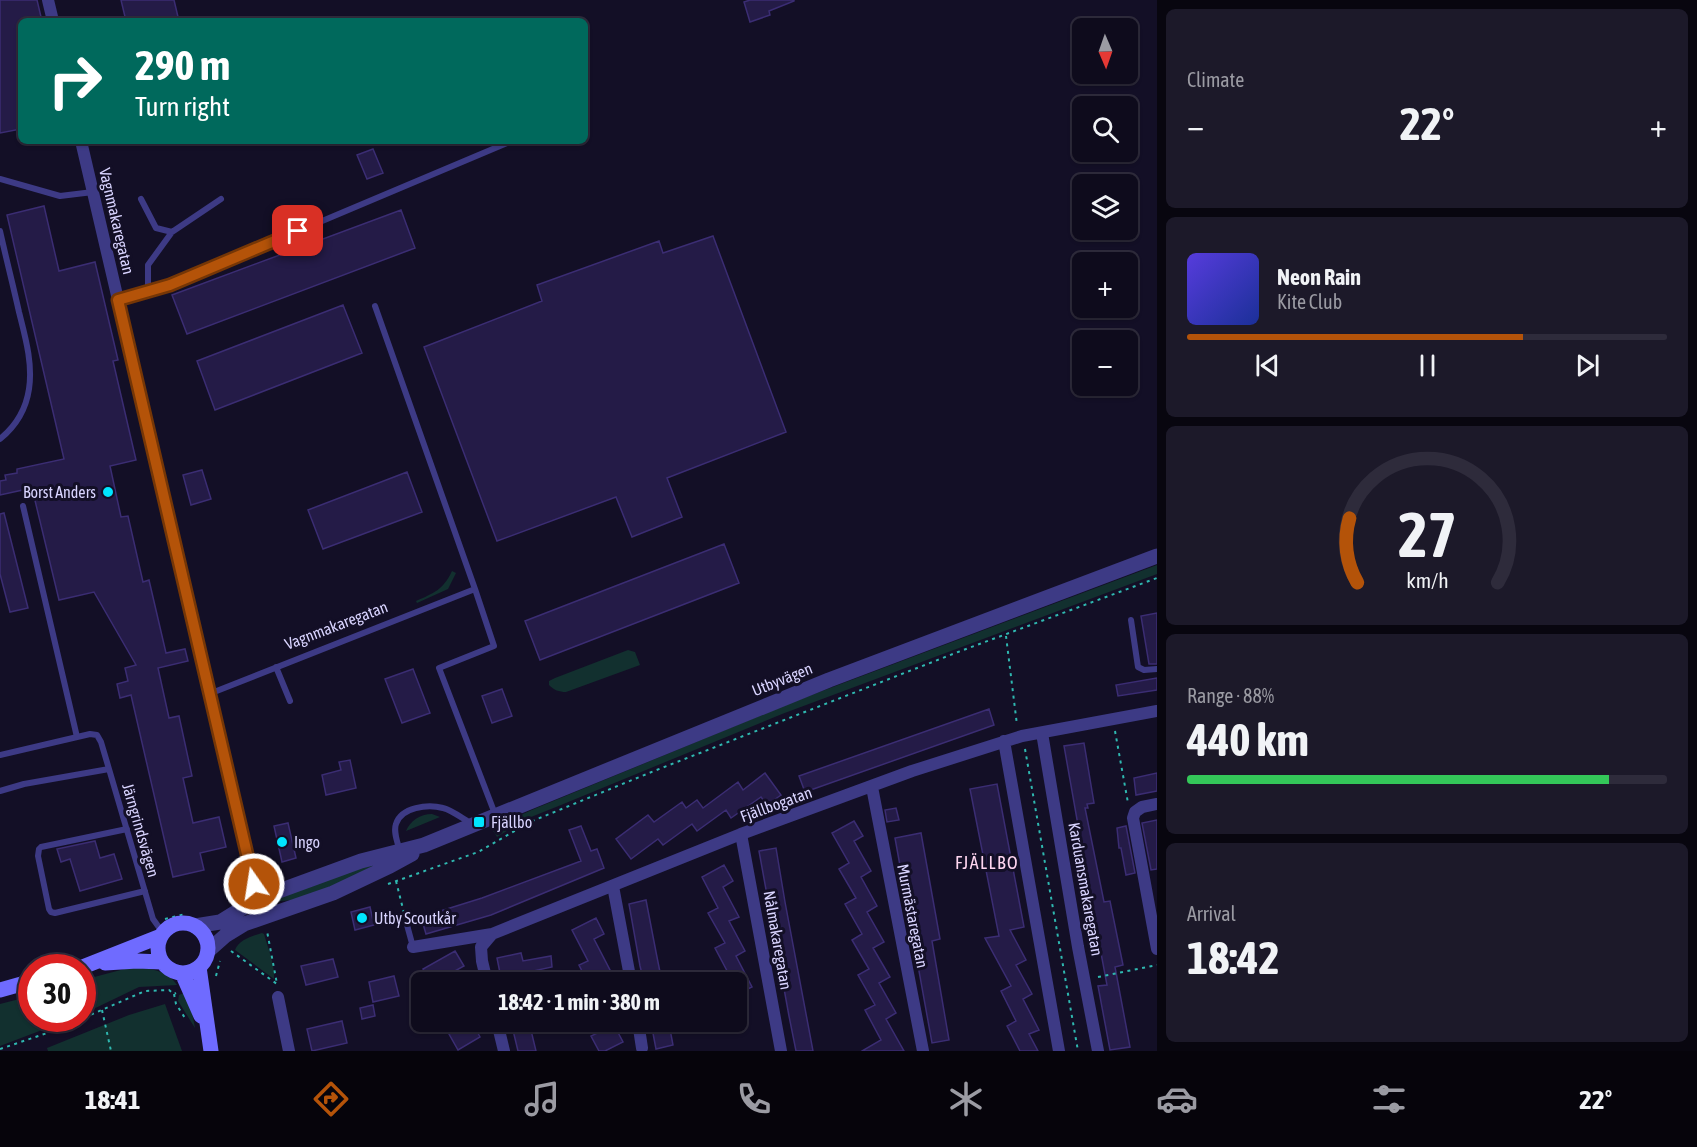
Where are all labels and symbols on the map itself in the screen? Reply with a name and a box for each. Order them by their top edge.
north arrow [1072,18,1138,84]
street label: Vagnmakaregatan [95,166,138,276]
pin [272,205,323,256]
place label: Borst Anders [23,483,96,501]
marker: Borst Anders [101,485,115,499]
street label: Vagnmakaregatan [282,597,390,654]
street label: Utbyvägen [749,659,815,700]
street label: Järngrindsvägen [118,781,163,879]
street label: Fjällbogatan [738,783,815,826]
place label: Fjällbo [491,813,532,832]
marker: Fjällbo [472,815,486,829]
street label: Karduansmakaregatan [1064,821,1107,957]
place label: Ingo [294,833,320,852]
marker: Ingo [275,835,289,849]
position arrow [222,852,286,916]
district label: FJÄLLBO [955,852,1019,873]
street label: Murmästaregatan [893,862,932,970]
street label: Nålmakaregatan [759,889,796,991]
place label: Utby Scoutkår [374,909,456,928]
marker: Utby Scoutkår [355,911,369,925]
speed limit sign: 30 [18,954,96,1032]

